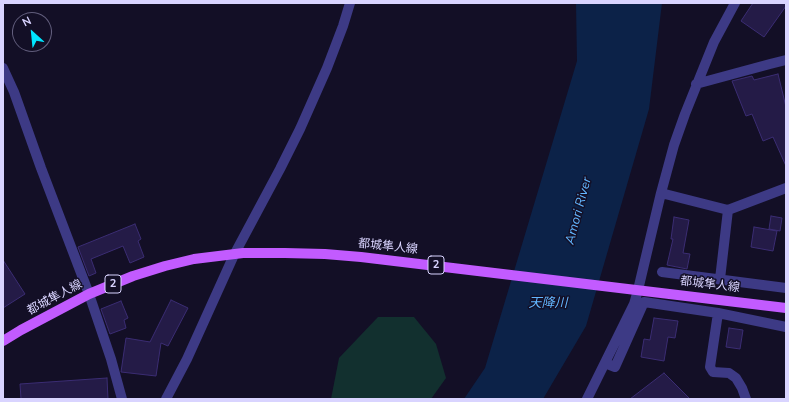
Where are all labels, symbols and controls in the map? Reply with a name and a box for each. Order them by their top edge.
north arrow [12,12,52,52]
text: N [20,13,34,30]
water label: Amori River [563,176,595,246]
street label: 都城隼人線 [357,237,419,257]
road number: 2 [428,256,444,274]
street label: 都城隼人線 [679,274,741,296]
road number: 2 [105,275,121,293]
street label: 都城隼人線 [25,278,85,318]
water label: 天降川 [529,296,567,312]

